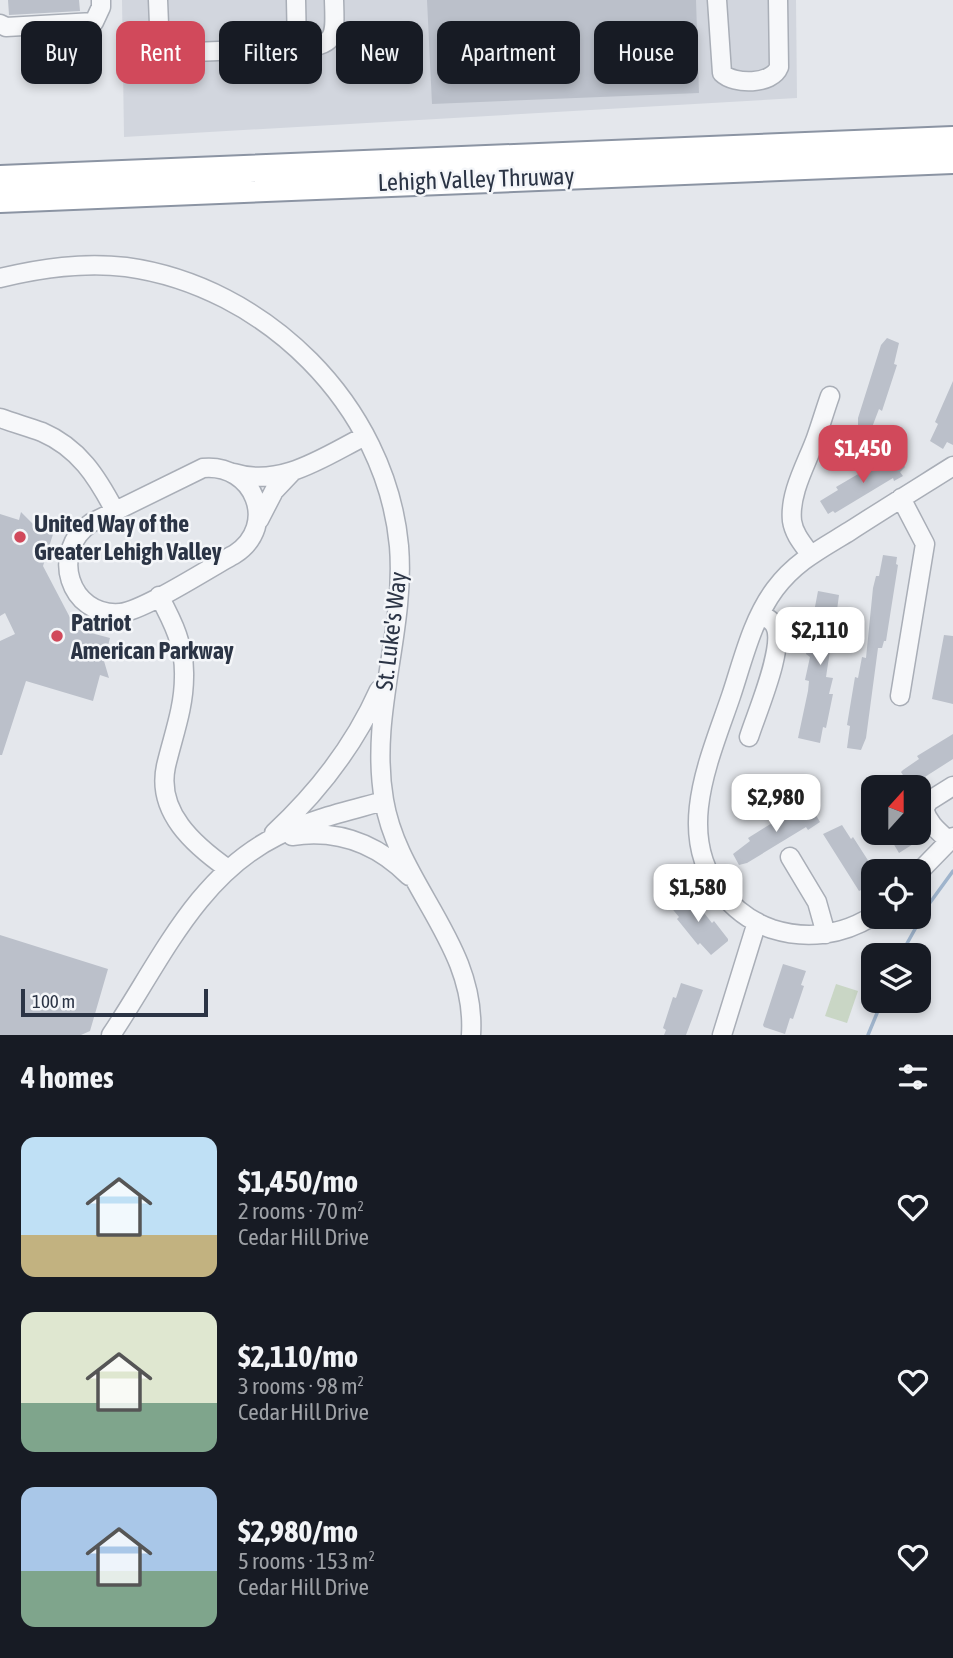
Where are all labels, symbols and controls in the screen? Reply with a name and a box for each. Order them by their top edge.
chip: Buy [21,21,102,84]
chip: Rent [116,21,205,84]
chip: Filters [219,21,322,84]
chip: New [336,21,423,84]
chip: Apartment [437,21,580,84]
chip: House [594,21,698,84]
street label: Lehigh Valley Thruway [377,162,575,196]
pin: $1,450 [806,426,920,485]
text: $1,450 [835,435,892,461]
place label: United Way of the Greater Lehigh Valley [34,510,222,565]
marker: United Way of the Greater Lehigh Valley [12,529,28,545]
street label: St. Luke's Way [370,570,412,692]
pin: $2,110 [763,608,877,667]
place label: Patriot American Parkway [70,609,234,664]
text: $2,110 [792,617,849,643]
marker: Patriot American Parkway [49,628,65,644]
pin: $2,980 [719,774,833,834]
north arrow [861,775,931,845]
map controls [861,775,931,1013]
text: $2,980 [748,784,805,810]
button: locate [861,859,931,929]
pin: $1,580 [641,864,755,924]
text: $1,580 [670,874,727,900]
button: layers [861,943,931,1013]
scale bar [21,986,208,1018]
text: 100 m [32,990,75,1012]
icon: filters [894,1058,932,1096]
text: 4 homes [21,1060,114,1094]
text: $1,450/mo [238,1164,358,1198]
icon: home [77,1165,161,1249]
icon: heart [894,1188,932,1226]
text: 2 rooms · 70 m² [238,1198,364,1224]
text: Cedar Hill Drive [238,1224,369,1250]
text: $2,110/mo [238,1339,358,1373]
icon: home [77,1340,161,1424]
icon: heart [894,1363,932,1401]
text: 3 rooms · 98 m² [238,1373,364,1399]
text: Cedar Hill Drive [238,1399,369,1425]
text: $2,980/mo [238,1514,358,1548]
icon: home [77,1515,161,1599]
icon: heart [894,1538,932,1576]
text: 5 rooms · 153 m² [238,1548,375,1574]
text: Cedar Hill Drive [238,1574,369,1600]

